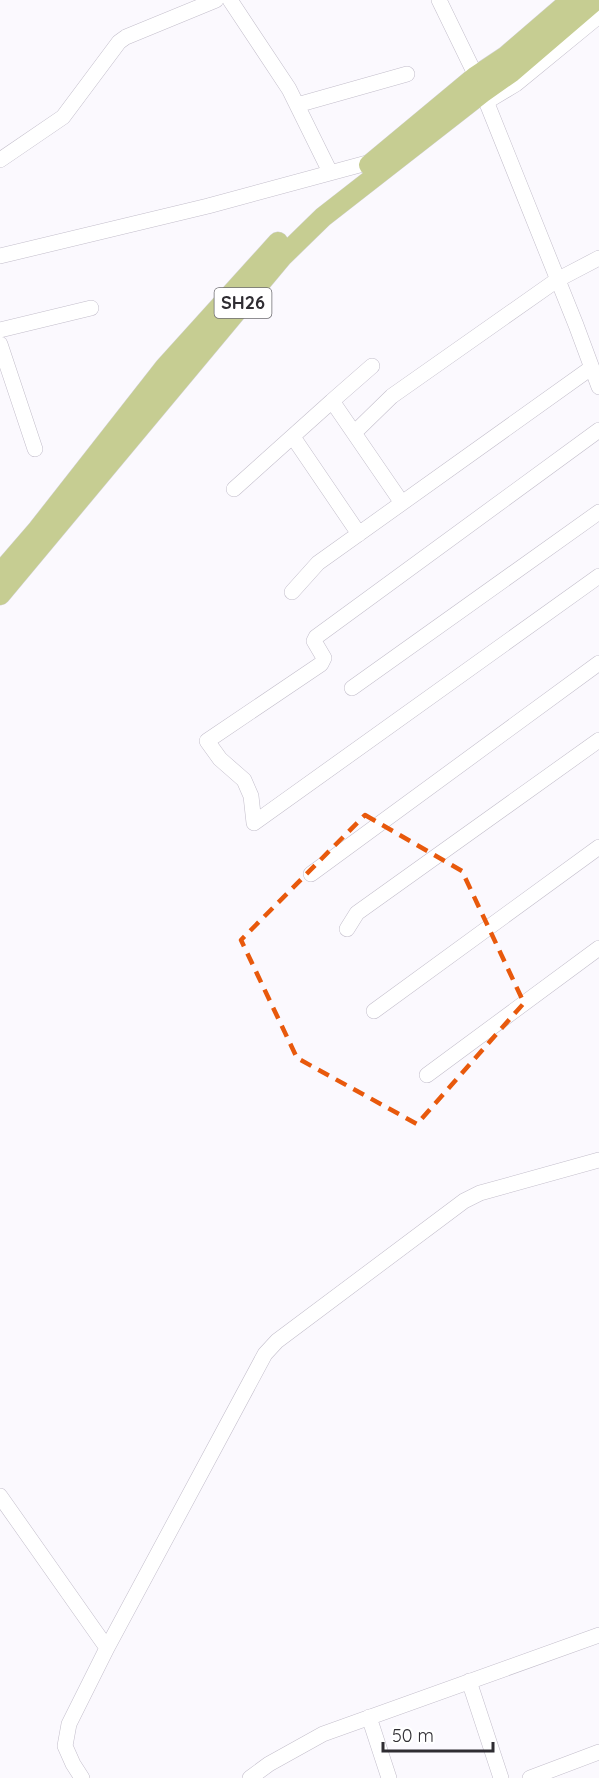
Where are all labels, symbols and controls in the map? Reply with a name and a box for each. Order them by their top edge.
road number: SH26 [214,288,272,318]
scale bar [383,1715,492,1753]
text: 50 m [392,1724,434,1747]

